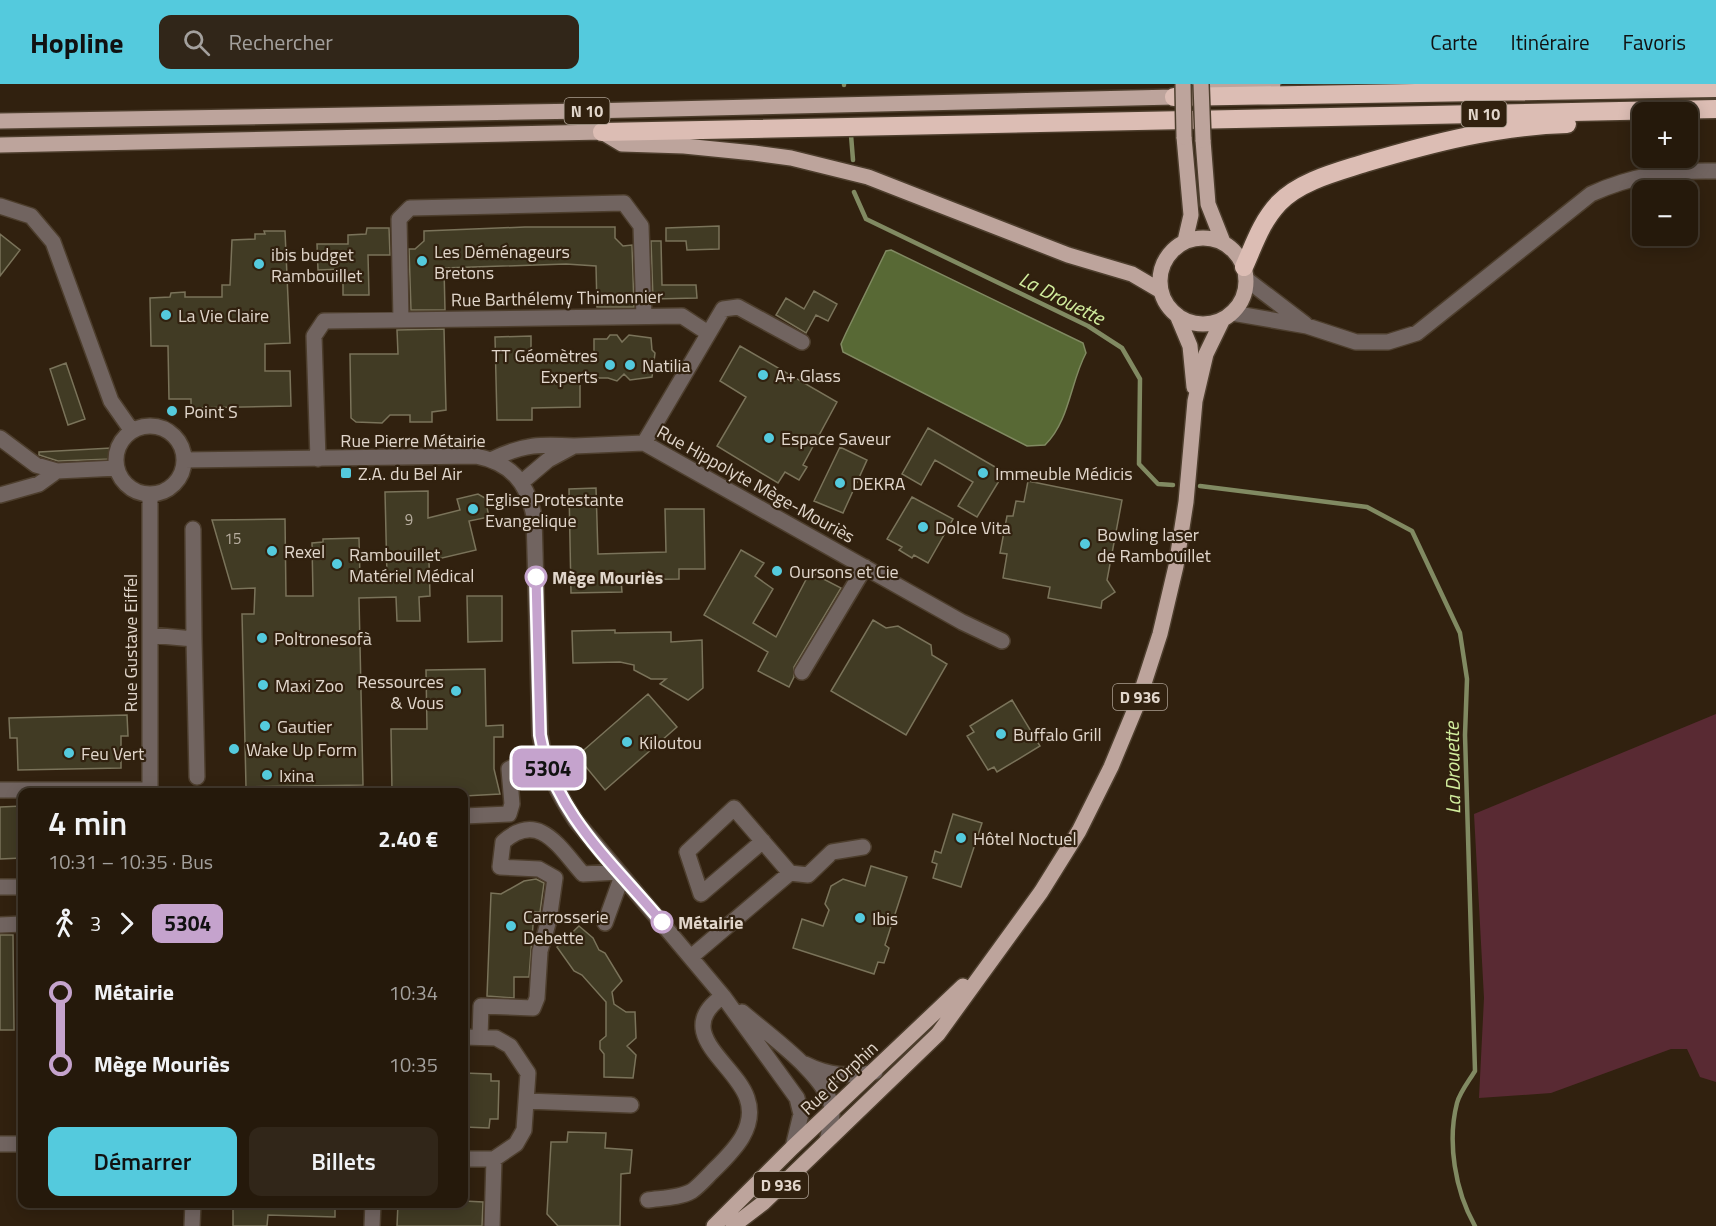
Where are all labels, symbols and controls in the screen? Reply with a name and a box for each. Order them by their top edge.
search box [159,15,579,69]
text: Hopline [30,21,123,64]
text: Rechercher [228,25,333,59]
icon: search [180,26,213,59]
text: Carte [1430,26,1478,58]
text: Itinéraire [1511,26,1590,58]
text: Favoris [1623,26,1686,58]
road number: N 10 [564,98,610,124]
road number: N 10 [1462,101,1506,127]
map controls [1632,102,1698,246]
button: + [1632,102,1698,168]
button: − [1632,180,1698,246]
place label: Les Déménageurs Bretons [434,238,570,286]
place label: ibis budget Rambouillet [271,241,363,289]
marker: Les Déménageurs Bretons [415,254,429,268]
marker: ibis budget Rambouillet [252,257,266,271]
water label: La Drouette [1014,263,1112,334]
street label: Rue Barthélemy Thimonnier [451,283,663,313]
place label: La Vie Claire [178,302,269,329]
marker: La Vie Claire [159,308,173,322]
place label: TT Géomètres Experts [492,342,598,390]
place label: Natilia [642,352,691,379]
marker: TT Géomètres Experts [603,358,617,372]
marker: Natilia [623,358,637,372]
place label: A+ Glass [775,362,841,389]
marker: A+ Glass [756,368,770,382]
place label: Point S [184,398,238,425]
marker: Point S [165,404,179,418]
street label: Rue Hippolyte Mège-Mouriès [652,418,860,550]
place label: Espace Saveur [781,425,891,452]
street label: Rue Pierre Métairie [340,427,486,454]
marker: Espace Saveur [762,431,776,445]
place label: Z.A. du Bel Air [358,460,462,487]
place label: Immeuble Médicis [995,460,1133,487]
marker: Z.A. du Bel Air [339,466,353,480]
marker: Immeuble Médicis [976,466,990,480]
place label: DEKRA [852,470,906,497]
marker: DEKRA [833,476,847,490]
place label: Eglise Protestante Evangelique [485,486,624,534]
marker: Eglise Protestante Evangelique [466,502,480,516]
house number: 9 [405,508,413,531]
place label: Dolce Vita [935,514,1011,541]
marker: Dolce Vita [916,520,930,534]
place label: Bowling laser de Rambouillet [1097,521,1212,569]
house number: 15 [225,527,241,550]
marker: Bowling laser de Rambouillet [1078,537,1092,551]
place label: Rexel [284,538,325,565]
place label: Rambouillet Matériel Médical [349,541,475,589]
marker: Rexel [265,544,279,558]
marker: Rambouillet Matériel Médical [330,557,344,571]
place label: Oursons et Cie [789,558,899,585]
place label: Mège Mouriès [552,564,663,591]
marker: Oursons et Cie [770,564,784,578]
marker: Mège Mouriès [525,566,547,588]
street label: Rue Gustave Eiffel [117,574,144,712]
place label: Poltronesofà [274,625,372,652]
marker: Poltronesofà [255,631,269,645]
place label: Ressources & Vous [357,668,444,716]
place label: Maxi Zoo [275,672,344,699]
marker: Maxi Zoo [256,678,270,692]
marker: Ressources & Vous [449,684,463,698]
road number: D 936 [1113,684,1167,710]
place label: Gautier [277,713,332,740]
marker: Gautier [258,719,272,733]
water label: La Drouette [1436,720,1468,814]
place label: Buffalo Grill [1013,721,1102,748]
marker: Buffalo Grill [994,727,1008,741]
place label: Kiloutou [639,729,702,756]
marker: Kiloutou [620,735,634,749]
place label: Wake Up Form [246,736,357,763]
place label: Feu Vert [81,740,145,767]
marker: Wake Up Form [227,742,241,756]
marker: Feu Vert [62,746,76,760]
line badge: 5304 [506,748,590,788]
text: 5304 [524,752,572,784]
place label: Ixina [279,762,314,789]
marker: Ixina [260,768,274,782]
text: 4 min [48,798,127,848]
text: 2.40 € [378,822,438,856]
place label: Hôtel Noctuel [973,825,1077,852]
marker: Hôtel Noctuel [954,831,968,845]
text: 10:31 – 10:35 · Bus [48,846,213,877]
place label: Carrosserie Debette [523,903,609,951]
place label: Ibis [872,905,898,932]
icon: walk [48,907,81,940]
icon: forward [110,907,143,940]
text: 5304 [164,907,211,939]
text: 3 [90,908,101,939]
place label: Métairie [678,909,743,936]
marker: Métairie [651,911,673,933]
marker: Ibis [853,911,867,925]
marker: Carrosserie Debette [504,919,518,933]
text: Métairie [94,975,174,1009]
text: 10:34 [389,977,438,1008]
street label: Rue d'Orphin [794,1035,884,1121]
text: Mège Mouriès [94,1047,230,1081]
text: 10:35 [389,1049,438,1080]
button: Démarrer [48,1127,237,1196]
button: Billets [249,1127,438,1196]
road number: D 936 [754,1172,808,1198]

